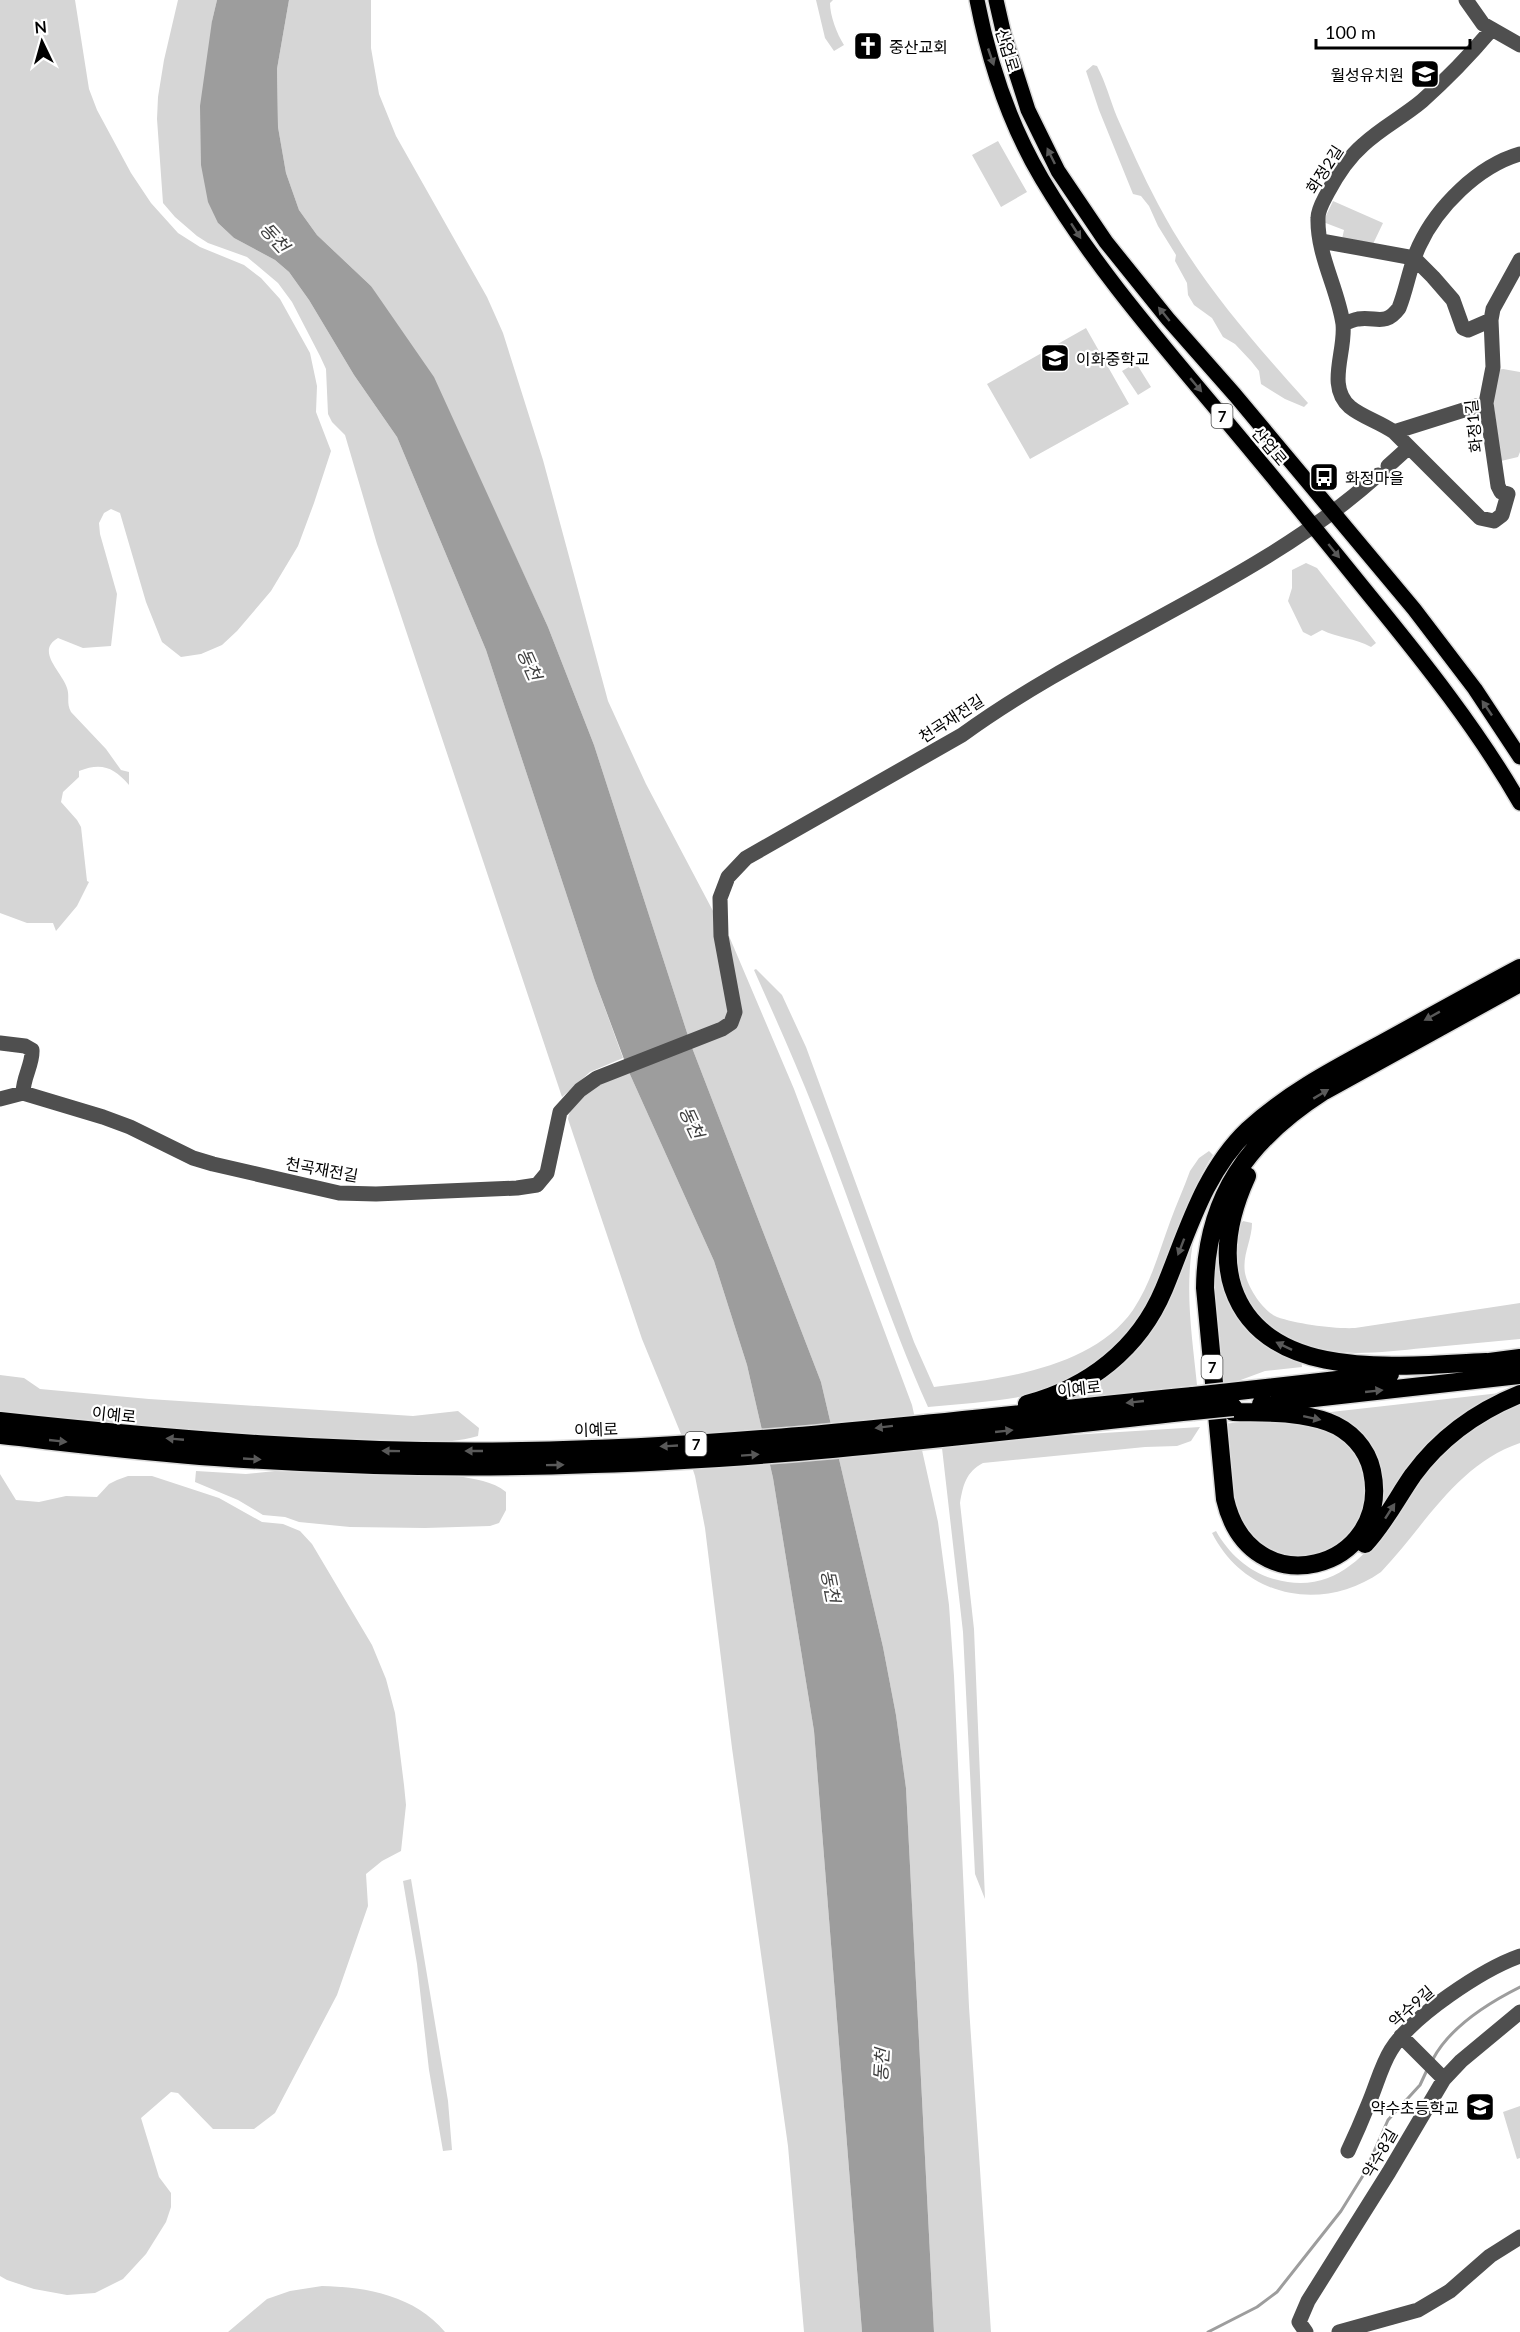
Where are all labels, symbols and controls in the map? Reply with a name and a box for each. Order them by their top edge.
north arrow [12,12,72,72]
scale bar [1316,12,1470,50]
text: N [34,17,48,37]
text: 100 m [1325,21,1376,43]
street label: 산업로 [992,26,1024,74]
church icon: 중산교회 [852,30,884,62]
place label: 중산교회 [889,37,948,56]
one-way arrow [986,48,996,66]
school or university icon: 월성유치원 [1409,58,1441,90]
place label: 월성유치원 [1330,65,1404,84]
street label: 화정2길 [1301,141,1347,197]
one-way arrow [1046,147,1056,164]
water label: 동천 [256,217,296,258]
one-way arrow [1070,223,1081,239]
one-way arrow [1158,307,1171,322]
school or university icon: 이화중학교 [1039,342,1071,374]
place label: 이화중학교 [1076,349,1150,368]
one-way arrow [1189,377,1202,393]
street label: 화정1길 [1461,398,1485,454]
road number: 7 [1212,404,1232,428]
street label: 산업로 [1249,423,1292,469]
bus stop icon: 화정마을 [1308,461,1340,493]
place label: 화정마을 [1345,468,1404,487]
one-way arrow [1327,543,1340,559]
water label: 동천 [513,644,548,686]
street label: 천곡재전길 [915,690,987,746]
one-way arrow [1482,700,1493,716]
one-way arrow [1423,1011,1440,1021]
one-way arrow [1313,1088,1329,1099]
water label: 동천 [675,1102,710,1144]
street label: 천곡재전길 [284,1153,360,1185]
one-way arrow [1175,1238,1185,1256]
one-way arrow [1275,1341,1292,1350]
road number: 7 [1202,1355,1222,1379]
street label: 이예로 [1056,1376,1102,1400]
one-way arrow [1365,1386,1384,1396]
one-way arrow [1125,1397,1144,1407]
street label: 이예로 [91,1402,137,1426]
one-way arrow [1303,1414,1322,1423]
street label: 이예로 [574,1419,619,1439]
one-way arrow [875,1423,894,1432]
one-way arrow [994,1426,1013,1436]
road number: 7 [686,1432,706,1456]
one-way arrow [166,1434,185,1444]
one-way arrow [49,1436,68,1446]
one-way arrow [660,1441,679,1450]
one-way arrow [381,1446,400,1456]
one-way arrow [465,1446,484,1456]
one-way arrow [740,1451,759,1460]
one-way arrow [243,1455,262,1464]
one-way arrow [546,1460,565,1470]
one-way arrow [1384,1502,1395,1519]
water label: 동천 [817,1568,845,1607]
street label: 약수9길 [1385,1981,1437,2031]
water label: 동천 [869,2045,893,2082]
school or university icon: 약수초등학교 [1464,2091,1496,2123]
place label: 약수초등학교 [1371,2098,1459,2117]
street label: 약수8길 [1357,2125,1401,2181]

